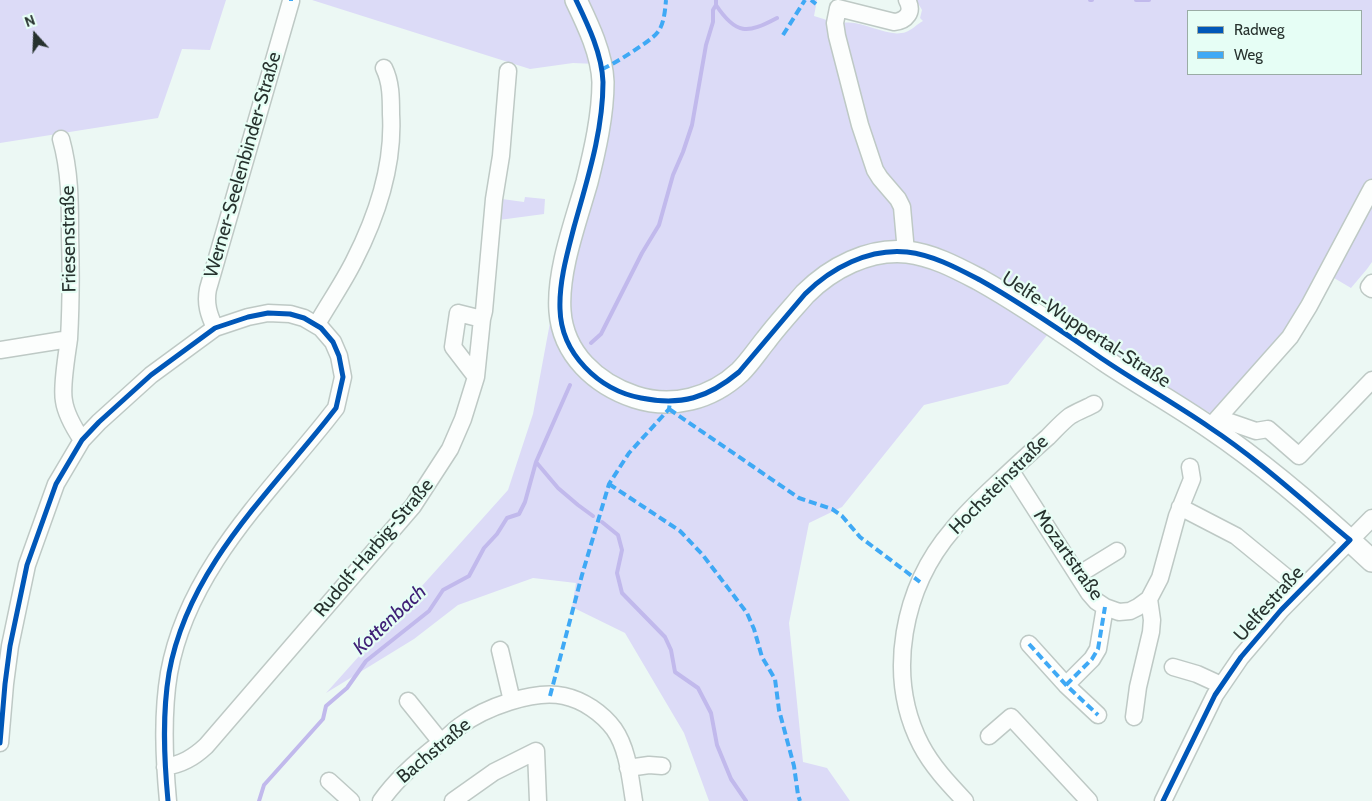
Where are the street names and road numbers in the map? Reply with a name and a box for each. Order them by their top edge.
street label: Werner-Seelenbinder-Straße [200,50,286,280]
street label: Friesenstraße [57,185,81,293]
street label: Uelfe-Wuppertal-Straße [997,267,1175,393]
street label: Hochsteinstraße [945,431,1053,539]
street label: Rudolf-Harbig-Straße [309,474,439,622]
street label: Mozartstraße [1028,505,1108,605]
street label: Uelfestraße [1229,562,1309,646]
street label: Bachstraße [392,714,476,788]

